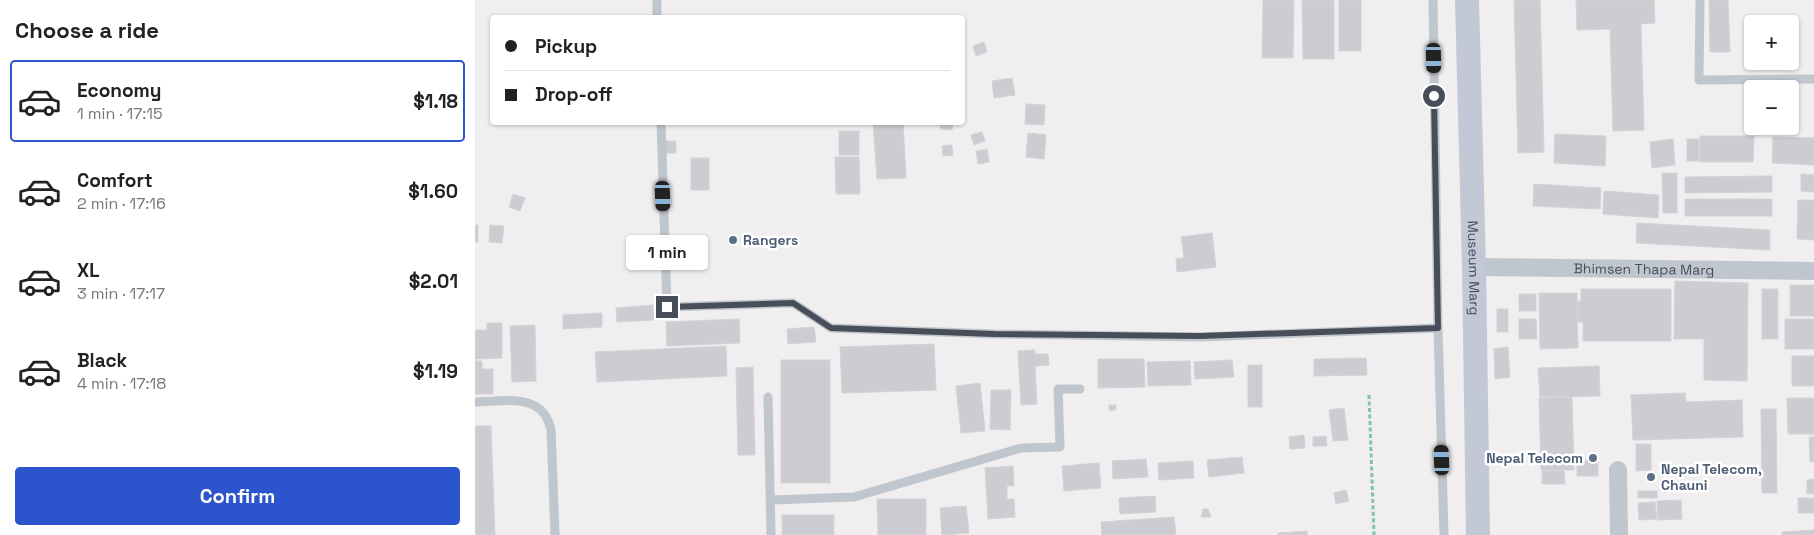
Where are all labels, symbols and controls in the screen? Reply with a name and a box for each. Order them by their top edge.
map controls [1744,15,1799,135]
button: + [1744,15,1799,70]
text: Choose a ride [15,16,159,44]
text: Pickup [535,34,597,59]
car [1426,43,1441,73]
text: Economy [77,78,161,103]
icon: car [17,79,62,124]
button: − [1744,80,1799,135]
text: Drop-off [535,82,613,107]
route start [1423,85,1445,107]
text: $1.18 [413,89,458,114]
text: 1 min · 17:15 [77,103,163,124]
text: Comfort [77,168,153,193]
icon: car [17,169,62,214]
text: $1.60 [408,179,458,204]
car [654,181,671,211]
text: 2 min · 17:16 [77,193,166,214]
street label: Museum Marg [1464,220,1484,315]
place label: Rangers [743,231,798,249]
callout: 1 min [626,234,708,270]
marker: Rangers [727,234,739,246]
text: 1 min [647,242,687,263]
text: XL [77,258,100,283]
icon: car [17,259,62,304]
street label: Bhimsen Thapa Marg [1574,259,1714,279]
text: $2.01 [409,269,458,294]
text: 3 min · 17:17 [77,283,165,304]
route end [656,296,678,318]
text: Black [77,348,127,373]
icon: car [17,349,62,394]
text: $1.19 [413,359,458,384]
text: 4 min · 17:18 [77,373,166,394]
car [1433,445,1450,475]
place label: Nepal Telecom [1486,449,1583,467]
marker: Nepal Telecom [1587,452,1599,464]
place label: Nepal Telecom, Chauni [1661,460,1762,494]
button: Confirm [15,467,460,525]
marker: Nepal Telecom, Chauni [1645,471,1657,483]

